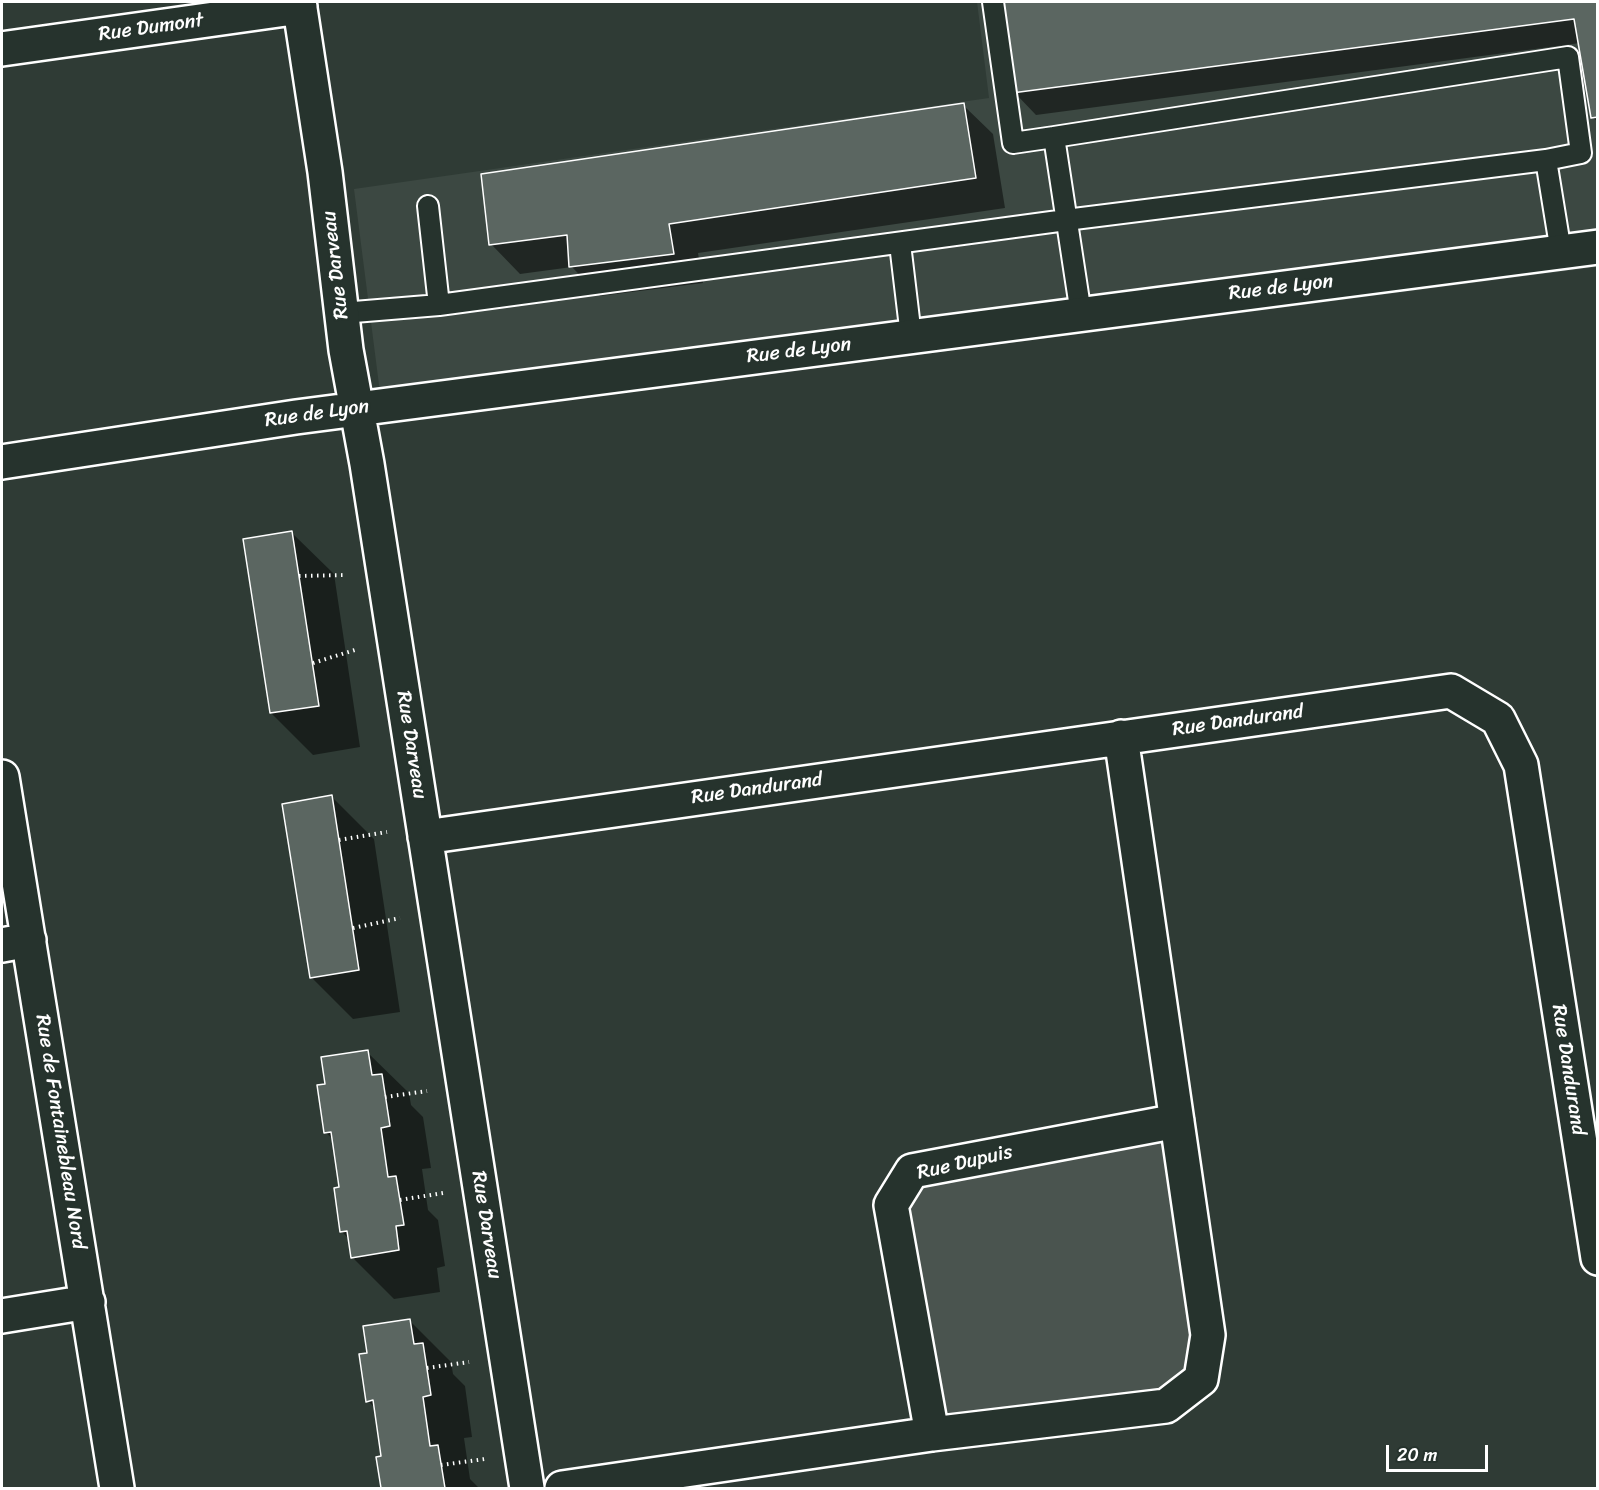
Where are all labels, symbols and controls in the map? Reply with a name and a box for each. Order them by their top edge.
street label: Rue Dumont [97,9,205,47]
street label: Rue Darveau [317,210,355,320]
street label: Rue de Lyon [1227,270,1335,306]
street label: Rue de Lyon [745,333,853,369]
street label: Rue de Lyon [263,395,371,433]
street label: Rue Darveau [391,689,431,801]
street label: Rue Dandurand [1171,700,1305,742]
street label: Rue Dandurand [690,768,824,810]
street label: Rue Dandurand [1546,1003,1590,1137]
street label: Rue de Fontainebleau Nord [30,1013,90,1251]
street label: Rue Dupuis [915,1140,1015,1186]
street label: Rue Darveau [466,1169,506,1281]
scale bar [1389,1433,1491,1471]
text: 20 m [1397,1439,1437,1471]

